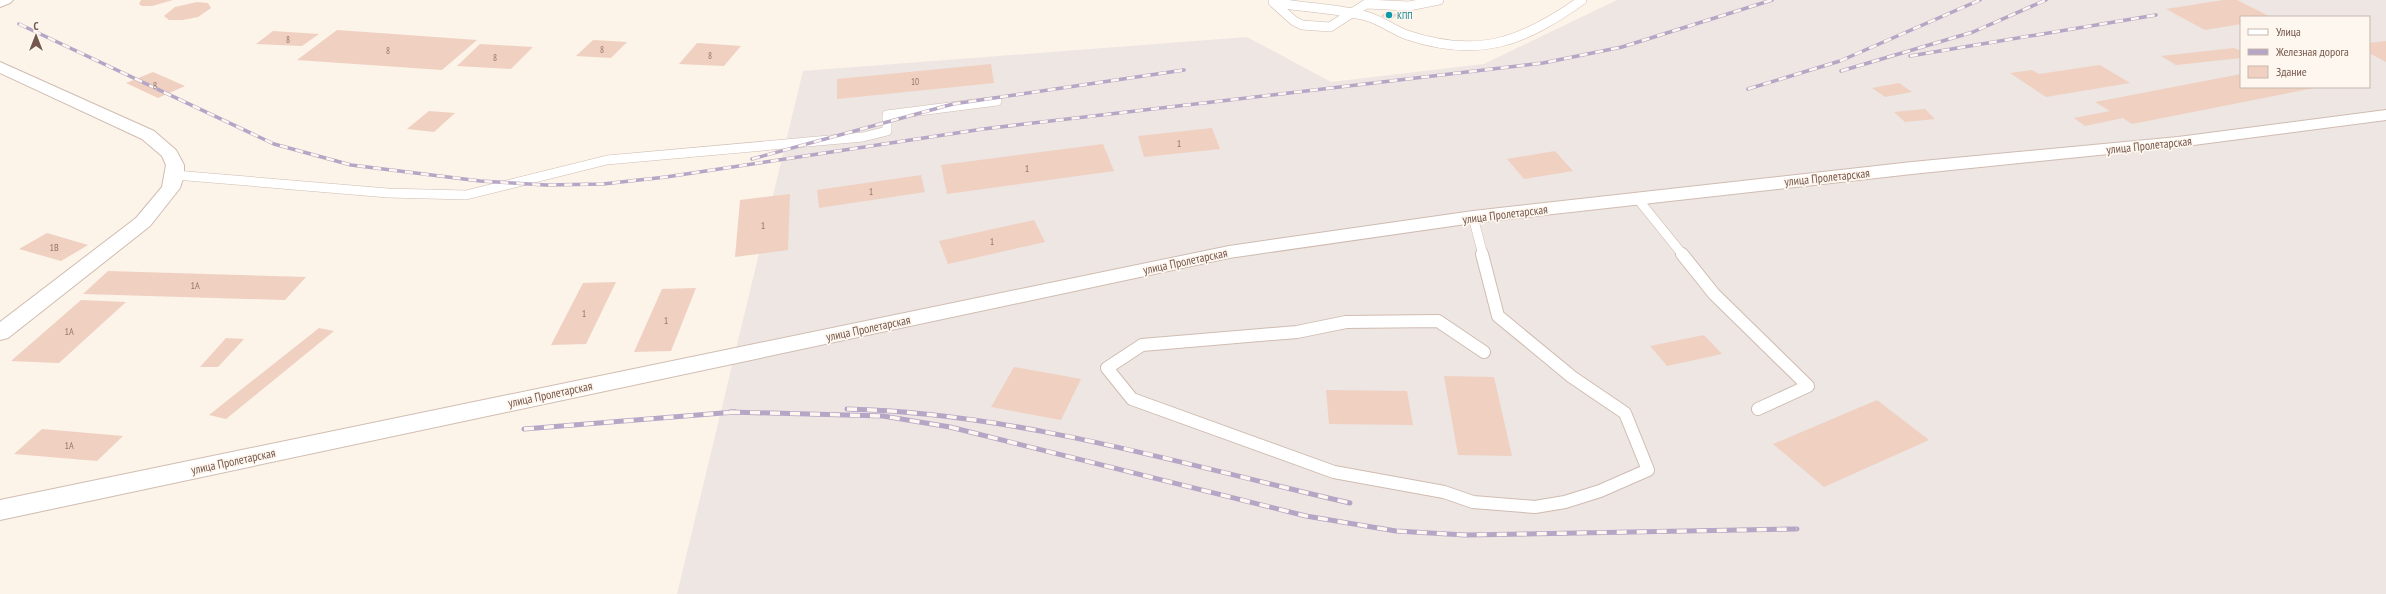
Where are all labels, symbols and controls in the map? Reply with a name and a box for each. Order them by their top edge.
place label: КПП [1397,9,1412,22]
marker: КПП [1384,10,1394,20]
north arrow [16,16,56,56]
legend [2240,16,2370,88]
text: С [33,19,39,33]
text: Улица [2276,24,2301,39]
house number: 8 [286,34,290,45]
house number: 8 [600,44,604,55]
text: Железная дорога [2275,44,2349,59]
house number: 8 [386,45,390,56]
house number: 8 [708,50,712,61]
house number: 8 [493,52,497,63]
text: Здание [2276,64,2307,79]
house number: 10 [911,76,919,87]
house number: 8 [153,79,157,92]
street label: улица Пролетарская [2105,133,2193,157]
house number: 1 [1177,137,1181,150]
house number: 1 [1025,162,1029,175]
street label: улица Пролетарская [1783,165,1871,189]
house number: 1 [869,185,873,198]
street label: улица Пролетарская [1461,201,1549,227]
house number: 1 [761,219,765,232]
house number: 1 [990,235,994,248]
house number: 1В [49,241,59,254]
street label: улица Пролетарская [1141,245,1229,277]
house number: 1А [190,279,200,292]
house number: 1 [582,307,586,320]
street label: улица Пролетарская [824,312,912,344]
house number: 1 [664,314,668,327]
house number: 1А [64,325,74,338]
street label: улица Пролетарская [506,378,594,410]
house number: 1А [64,439,74,452]
street label: улица Пролетарская [189,445,277,477]

